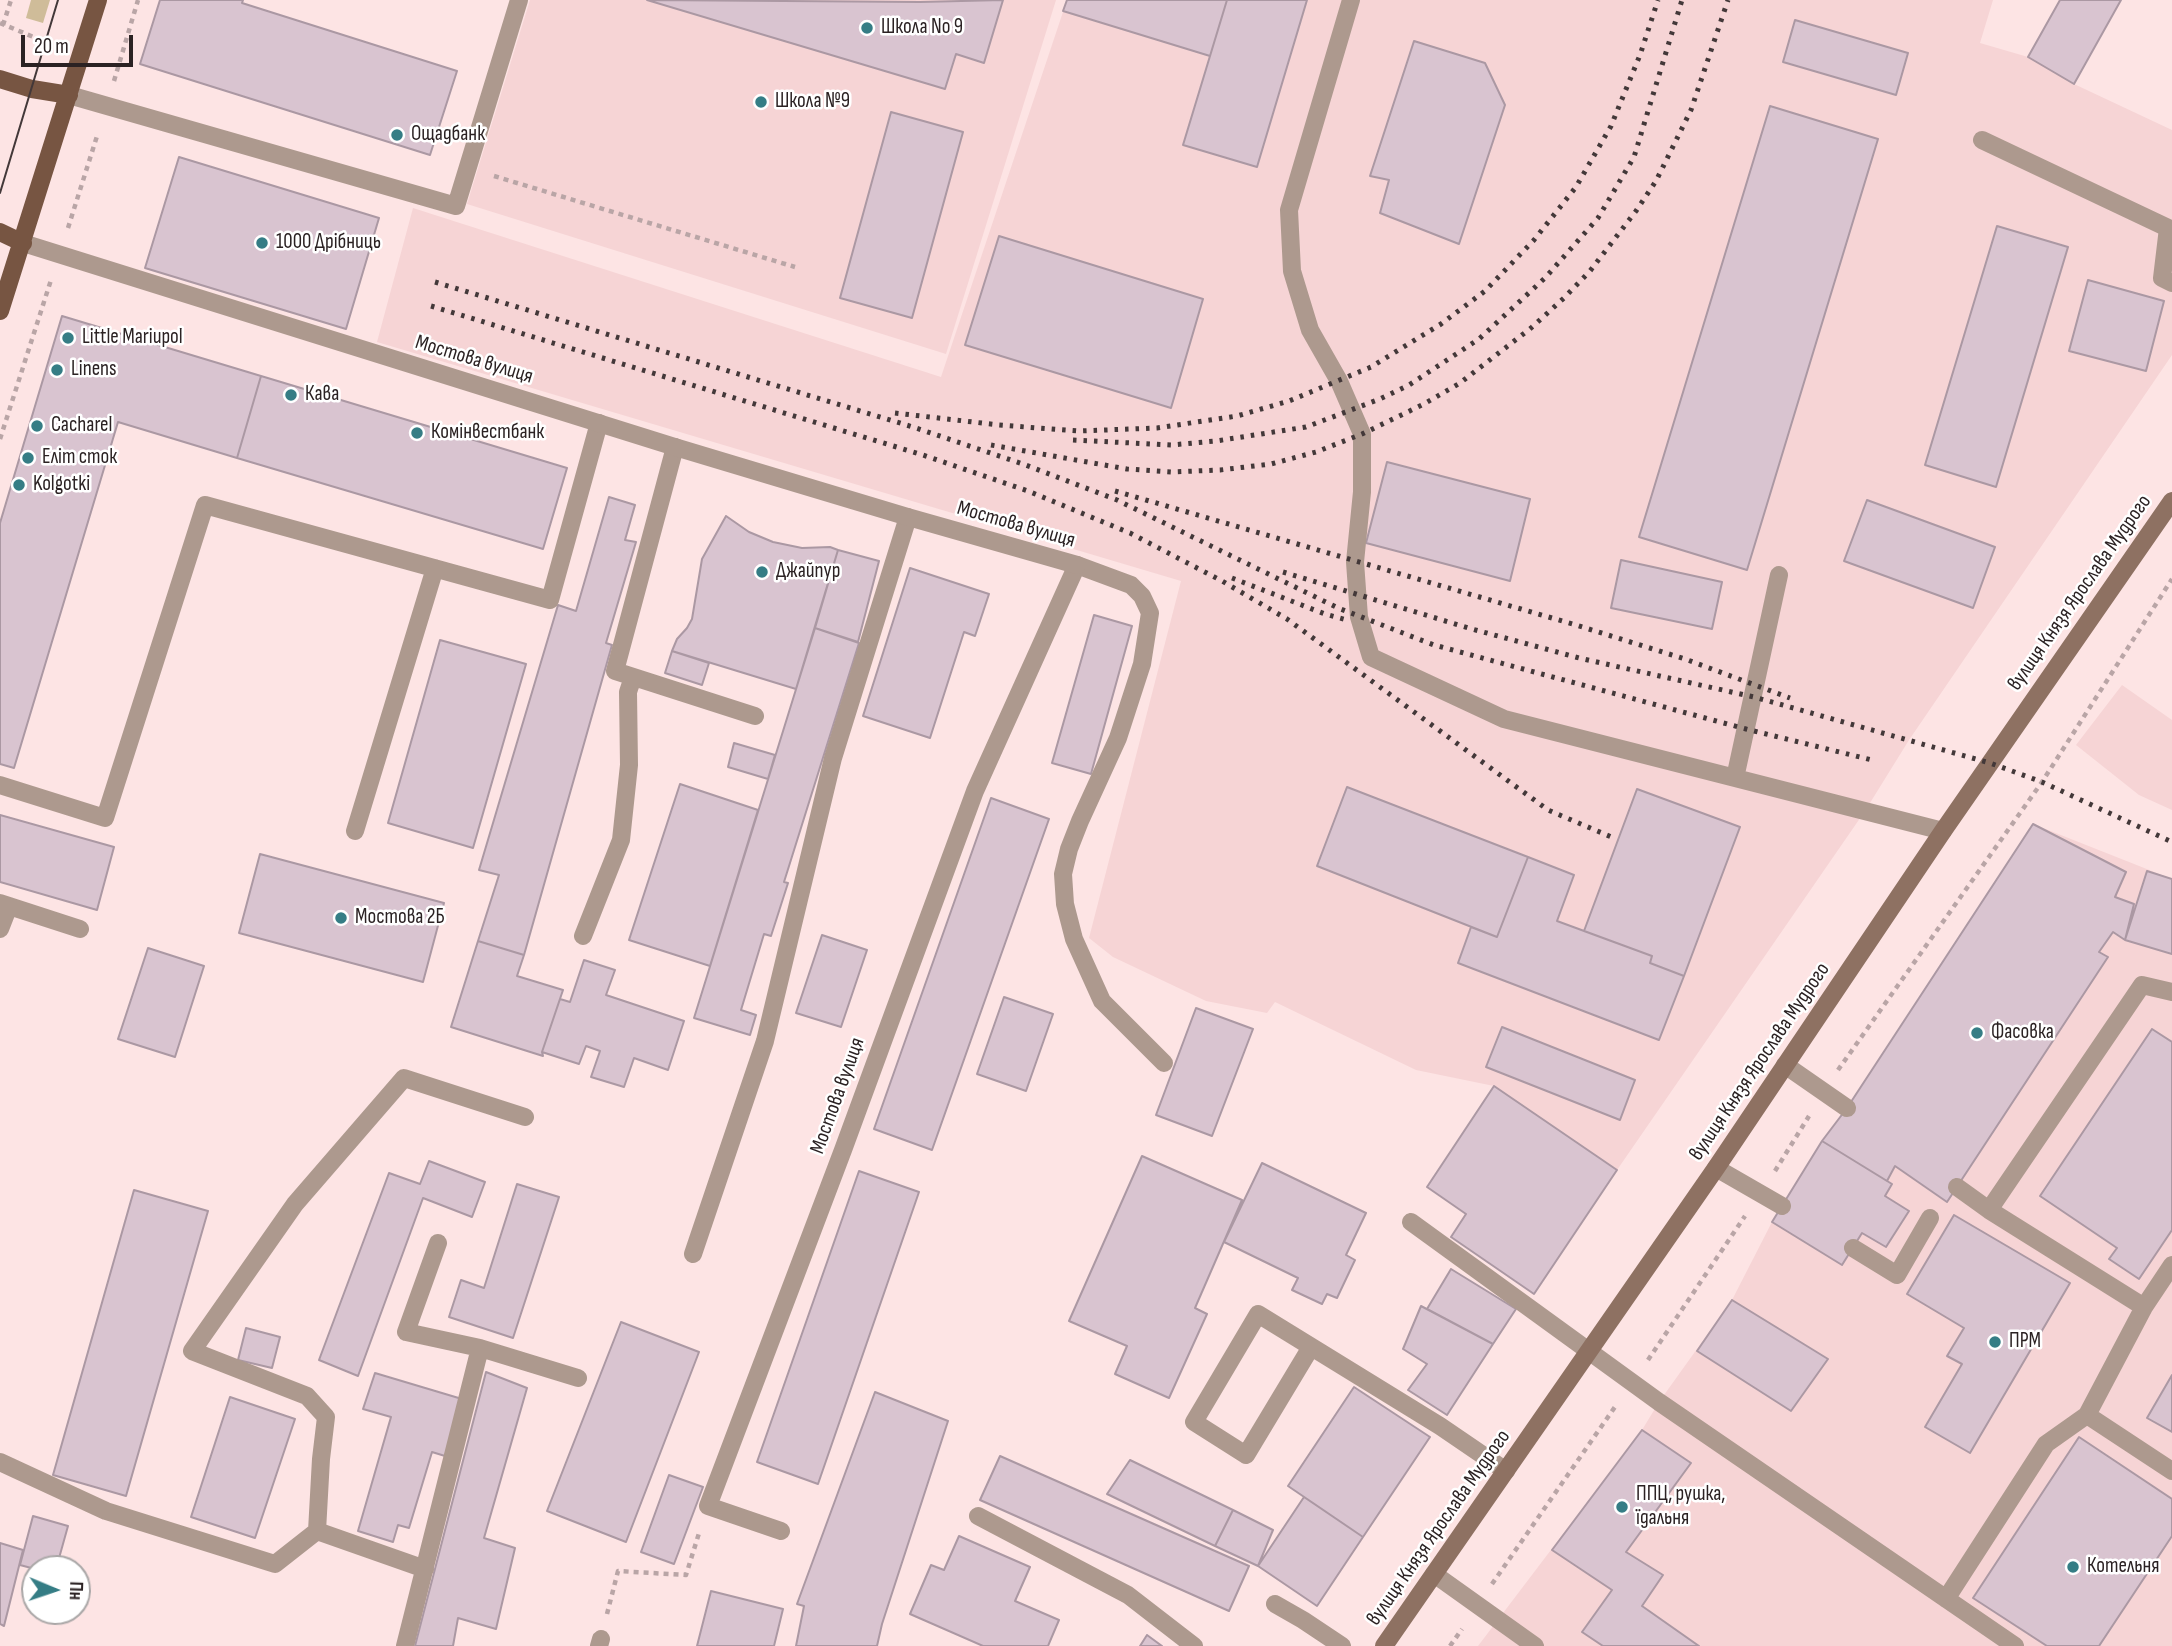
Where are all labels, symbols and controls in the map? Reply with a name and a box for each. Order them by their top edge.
place label: Школа No 9 [881,15,963,41]
marker: Школа No 9 [859,20,875,36]
scale bar [24,21,136,65]
text: 20 m [34,34,69,59]
place label: Школа №9 [775,89,850,115]
marker: Школа №9 [753,94,769,110]
place label: Ощадбанк [411,122,485,148]
marker: Ощадбанк [389,127,405,143]
place label: 1000 Дрібниць [276,230,381,256]
marker: 1000 Дрібниць [254,235,270,251]
place label: Little Mariupol [82,325,183,351]
marker: Little Mariupol [60,330,76,346]
street label: Мостова вулиця [412,330,536,390]
place label: Linens [71,357,117,383]
marker: Linens [49,362,65,378]
place label: Кава [305,382,339,408]
marker: Кава [283,387,299,403]
place label: Cacharel [51,413,112,439]
marker: Cacharel [29,418,45,434]
place label: Комінвестбанк [431,420,544,446]
marker: Комінвестбанк [409,425,425,441]
place label: Еліт сток [42,445,117,471]
marker: Еліт сток [20,450,36,466]
place label: Kolgotki [33,472,90,498]
marker: Kolgotki [11,477,27,493]
street label: вулиця Князя Ярослава Мудрого [2003,490,2157,696]
street label: Мостова вулиця [954,496,1078,554]
place label: Джайпур [776,559,840,585]
marker: Джайпур [754,564,770,580]
place label: Мостова 2Б [355,905,445,931]
marker: Мостова 2Б [333,910,349,926]
street label: вулиця Князя Ярослава Мудрого [1684,958,1836,1166]
place label: Фасовка [1991,1020,2054,1046]
marker: Фасовка [1969,1025,1985,1041]
street label: Мостова вулиця [805,1035,871,1157]
place label: ПРМ [2009,1329,2041,1355]
marker: ПРМ [1987,1334,2003,1350]
street label: вулиця Князя Ярослава Мудрого [1362,1425,1516,1631]
place label: ППЦ, рушка, їдальня [1636,1482,1725,1532]
marker: ППЦ, рушка, їдальня [1614,1499,1630,1515]
place label: Котельня [2087,1554,2159,1580]
north arrow [21,1555,91,1625]
marker: Котельня [2065,1559,2081,1575]
text: Пн [64,1581,87,1600]

